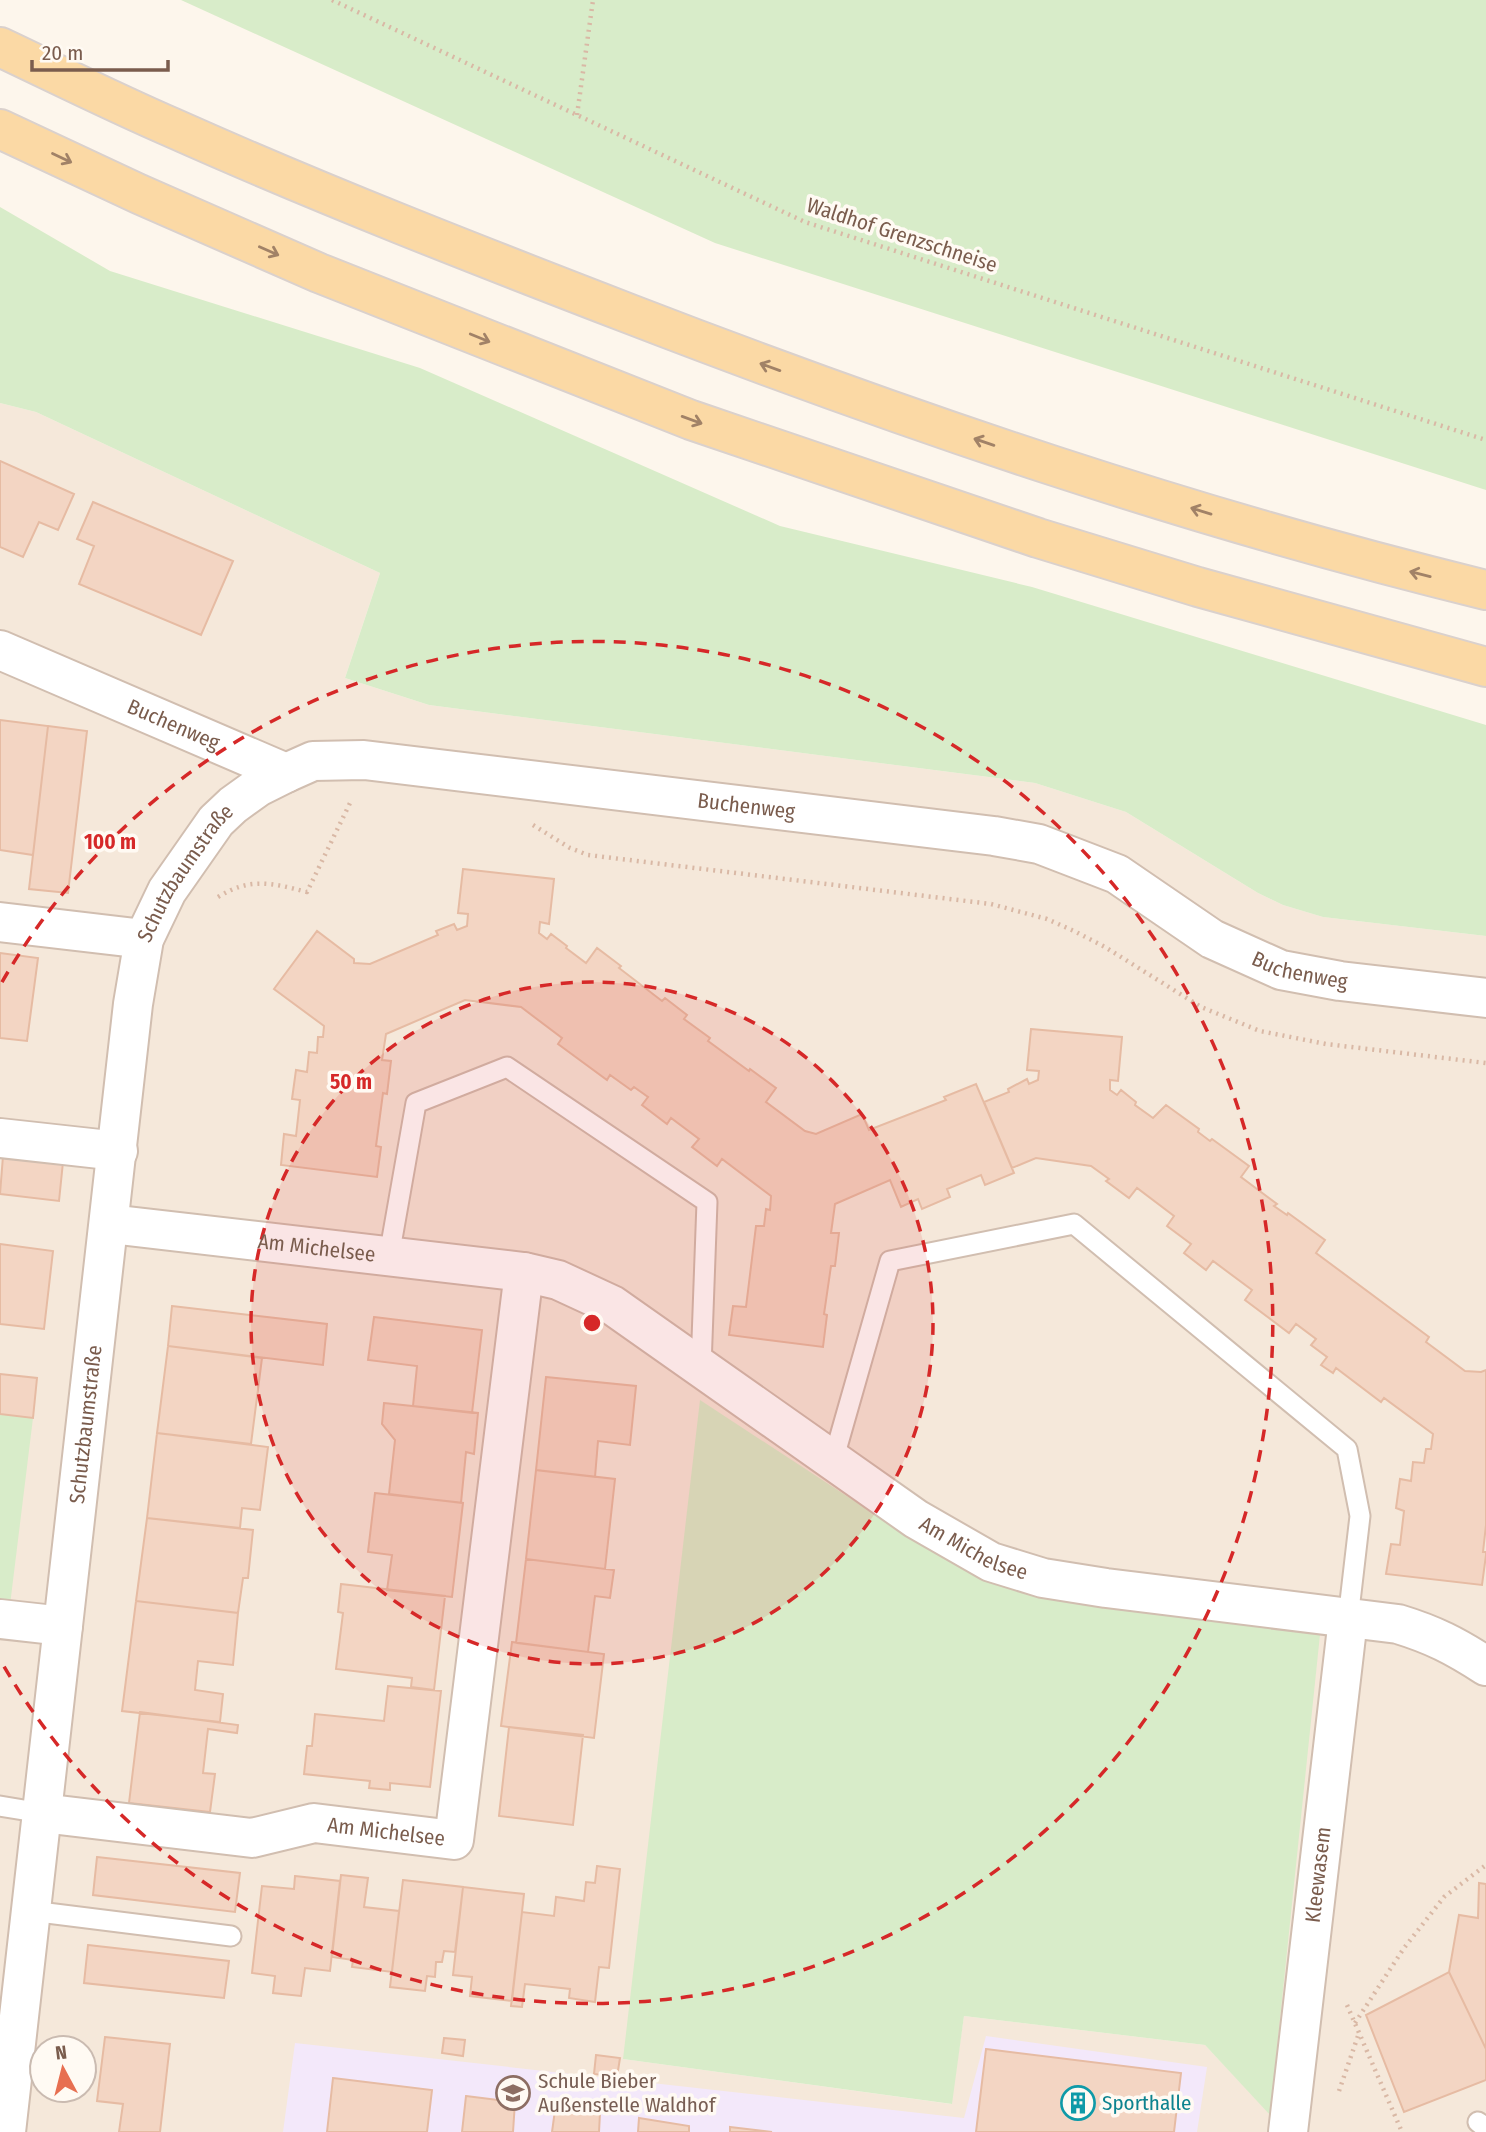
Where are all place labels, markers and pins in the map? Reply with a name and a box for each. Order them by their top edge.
centre of rings [580,1311,604,1335]
place label: Schule Bieber Außenstelle Waldhof [538,2068,717,2118]
school or university icon: Schule Bieber Außenstelle Waldhof [494,2074,532,2112]
building icon: Sporthalle [1059,2084,1097,2122]
place label: Sporthalle [1102,2090,1191,2116]

